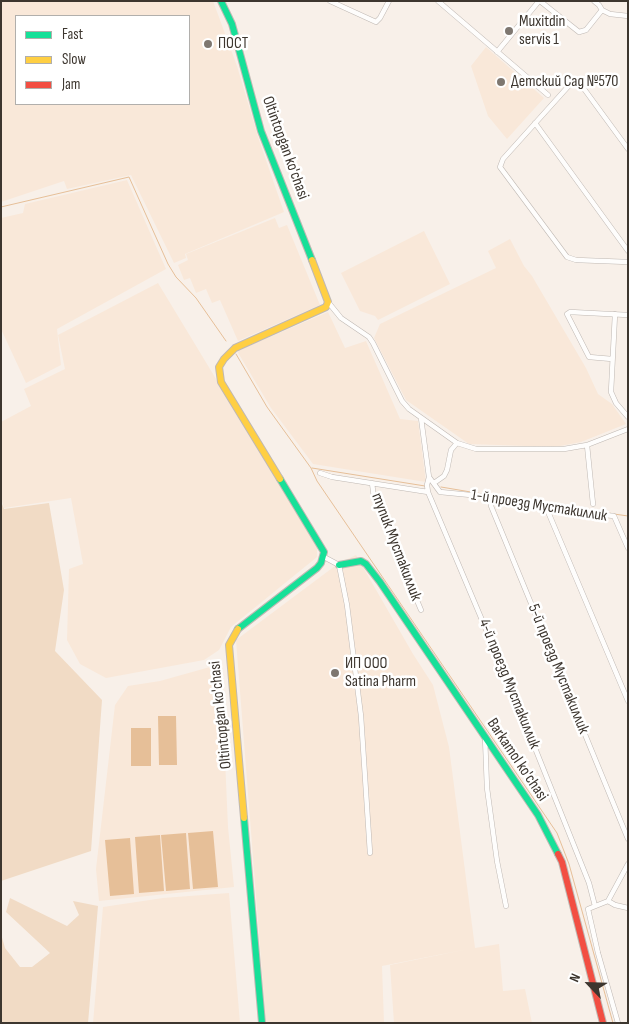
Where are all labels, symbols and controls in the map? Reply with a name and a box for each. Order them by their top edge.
place label: Muxitdin servis 1 [519,12,565,50]
legend [15,15,190,105]
text: Fast [62,25,83,44]
marker: Muxitdin servis 1 [503,25,515,37]
place label: ПОСТ [218,34,248,54]
marker: ПОСТ [202,38,214,50]
text: Slow [62,50,86,69]
place label: Детский Сад №570 [511,72,618,92]
text: Jam [62,75,80,94]
marker: Детский Сад №570 [495,76,507,88]
street label: Oltintopgan ko'chasi [257,94,313,202]
street label: 1-й проезд Мустакиллик [470,486,608,526]
street label: тупик Мустакиллик [367,490,425,604]
street label: 5-й проезд Мустакиллик [523,601,593,737]
street label: 4-й проезд Мустакиллик [474,616,544,752]
place label: ИП ООО Satina Pharm [345,654,416,692]
street label: Oltintopgan ko'chasi [206,660,236,770]
marker: ИП ООО Satina Pharm [329,667,341,679]
street label: Barkamol ko'chasi [482,715,552,805]
north arrow [564,959,614,1009]
text: N [566,971,584,985]

